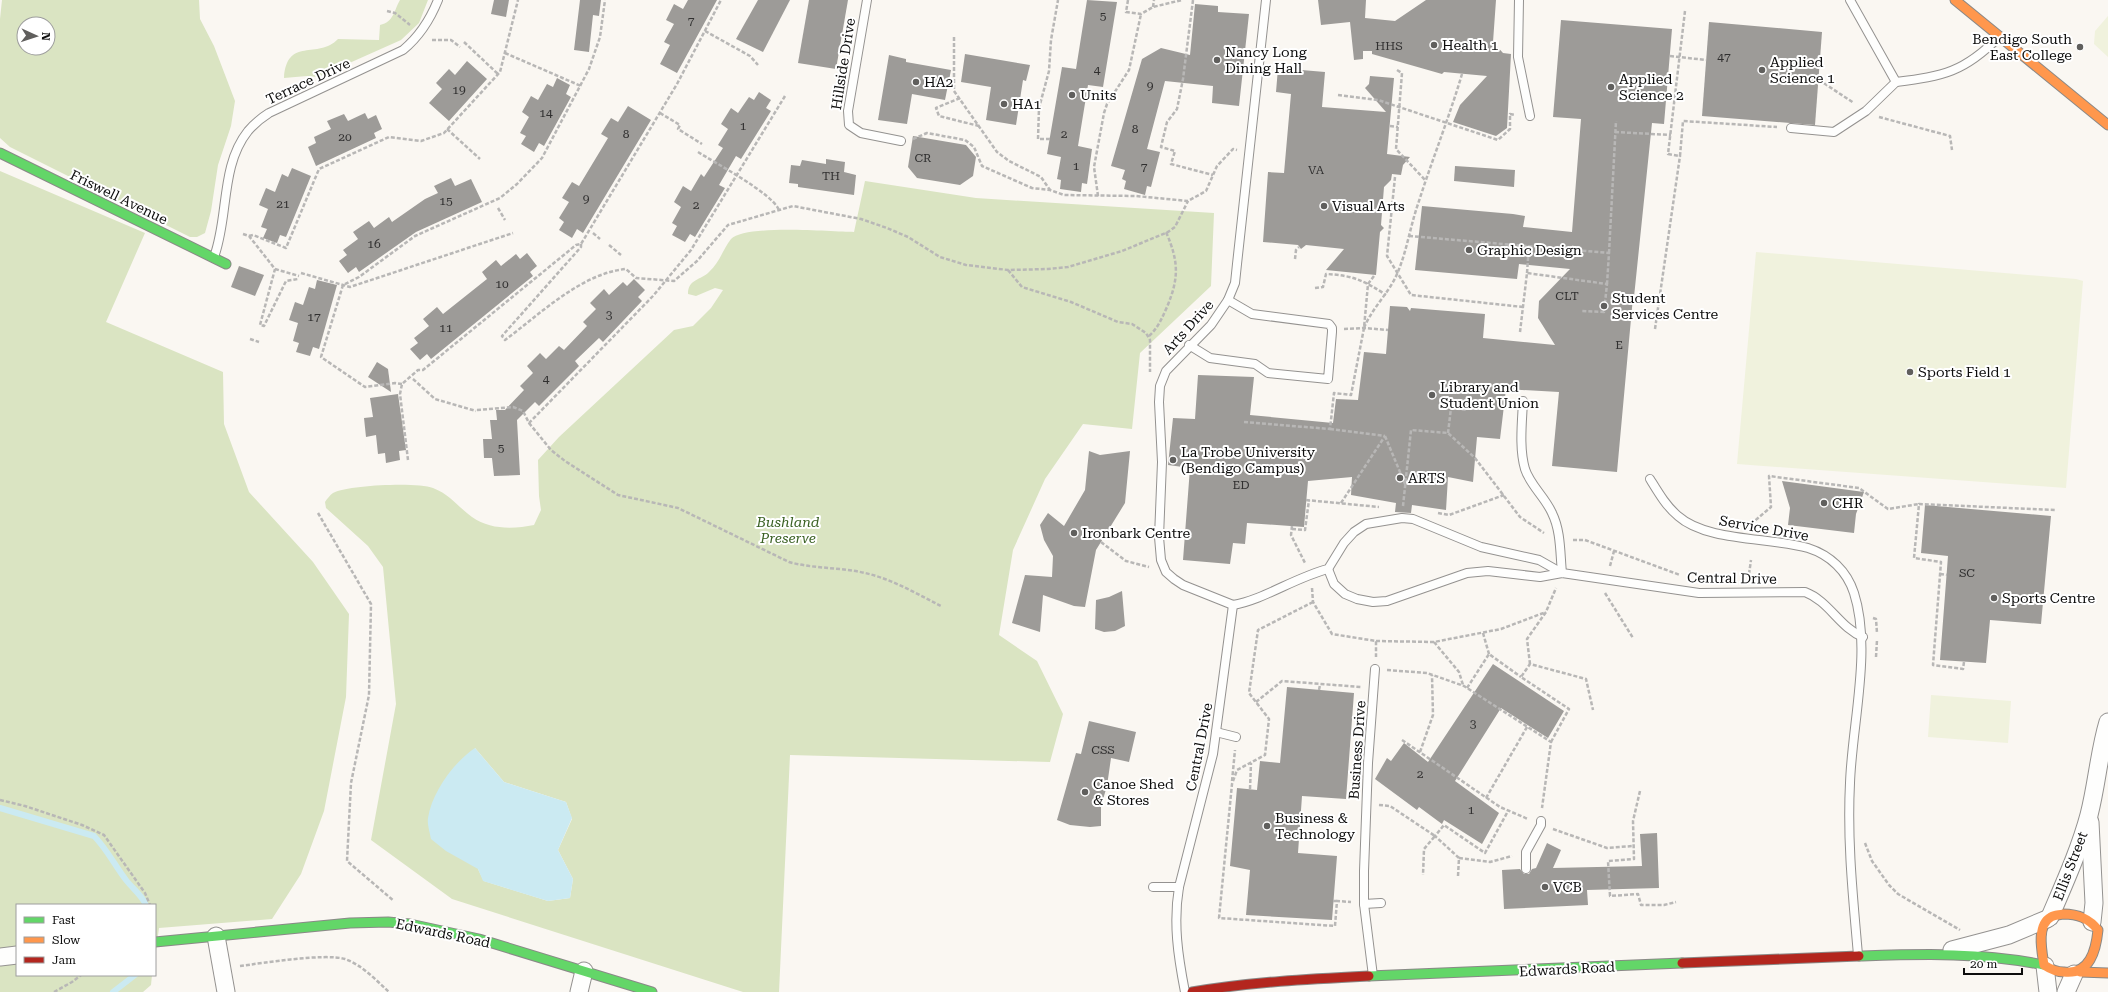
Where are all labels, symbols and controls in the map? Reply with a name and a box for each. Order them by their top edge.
house number: 5 [1100,9,1107,23]
house number: 7 [688,14,695,28]
north arrow [16,16,56,56]
street label: Hillside Drive [828,17,858,111]
place label: Bendigo South East College [1972,31,2072,63]
text: N [39,32,52,42]
place label: Health 1 [1442,37,1499,53]
house number: HHS [1375,39,1403,53]
marker: Health 1 [1429,40,1439,50]
marker: Bendigo South East College [2075,42,2085,52]
place label: Nancy Long Dining Hall [1225,44,1307,76]
house number: 47 [1717,50,1731,64]
street label: Terrace Drive [264,54,353,107]
place label: Applied Science 1 [1770,54,1835,86]
marker: Nancy Long Dining Hall [1212,55,1222,65]
house number: 4 [1094,63,1101,77]
marker: Applied Science 1 [1757,65,1767,75]
place label: Applied Science 2 [1619,71,1684,103]
place label: HA2 [924,74,953,90]
marker: HA2 [911,77,921,87]
house number: 9 [1147,79,1154,93]
marker: Applied Science 2 [1606,82,1616,92]
house number: 19 [452,83,466,97]
place label: Units [1080,87,1117,103]
marker: Units [1067,90,1077,100]
place label: HA1 [1012,96,1041,112]
marker: HA1 [999,99,1009,109]
house number: 14 [539,106,553,120]
house number: 1 [740,119,747,133]
house number: 8 [1132,122,1139,136]
house number: 8 [623,127,630,141]
house number: 2 [1061,127,1068,141]
house number: 20 [338,130,352,144]
house number: CR [915,151,932,165]
house number: 1 [1073,159,1080,173]
house number: 7 [1141,160,1148,174]
house number: VA [1308,163,1325,177]
street label: Friswell Avenue [68,166,171,228]
house number: TH [822,169,840,183]
house number: 9 [583,192,590,206]
house number: 15 [439,194,453,208]
house number: 21 [276,197,290,211]
house number: 2 [693,198,700,212]
place label: Visual Arts [1332,198,1405,214]
marker: Visual Arts [1319,201,1329,211]
house number: 16 [367,237,381,251]
place label: Graphic Design [1477,242,1582,258]
marker: Graphic Design [1464,245,1474,255]
house number: 10 [495,277,509,291]
house number: CLT [1555,289,1579,303]
place label: Student Services Centre [1612,290,1719,322]
street label: Arts Drive [1159,296,1217,358]
marker: Student Services Centre [1599,301,1609,311]
house number: 3 [606,308,613,322]
house number: 17 [307,310,321,324]
house number: 11 [439,321,453,335]
house number: E [1615,338,1623,352]
place label: Sports Field 1 [1918,364,2011,380]
marker: Sports Field 1 [1905,367,1915,377]
house number: 4 [543,372,550,386]
place label: Library and Student Union [1440,379,1539,411]
marker: Library and Student Union [1427,390,1437,400]
house number: 5 [498,441,505,455]
place label: La Trobe University (Bendigo Campus) [1181,444,1316,476]
marker: La Trobe University (Bendigo Campus) [1168,455,1178,465]
place label: ARTS [1408,470,1446,486]
marker: ARTS [1395,473,1405,483]
house number: ED [1233,478,1249,492]
place label: CHR [1832,495,1864,511]
marker: CHR [1819,498,1829,508]
street label: Service Drive [1718,512,1810,544]
park label: Bushland Preserve [755,514,820,546]
place label: Ironbark Centre [1082,525,1191,541]
marker: Ironbark Centre [1069,528,1079,538]
house number: SC [1959,566,1975,580]
street label: Central Drive [1687,569,1777,587]
place label: Sports Centre [2002,590,2096,606]
marker: Sports Centre [1989,593,1999,603]
street label: Business Drive [1346,700,1368,800]
street label: Central Drive [1183,701,1215,793]
house number: 3 [1470,717,1477,731]
house number: CSS [1091,743,1115,757]
house number: 2 [1417,767,1424,781]
place label: Canoe Shed & Stores [1093,776,1174,808]
marker: Canoe Shed & Stores [1080,787,1090,797]
house number: 1 [1468,803,1475,817]
place label: Business & Technology [1275,810,1356,842]
marker: Business & Technology [1262,821,1272,831]
street label: Ellis Street [2050,829,2090,903]
place label: VCB [1553,879,1582,895]
marker: VCB [1540,882,1550,892]
legend [16,904,156,976]
text: Fast [52,913,76,927]
street label: Edwards Road [394,915,492,951]
text: Slow [52,933,80,947]
scale bar [1964,950,2022,976]
text: Jam [52,953,76,967]
text: 20 m [1970,957,1997,971]
street label: Edwards Road [1519,958,1615,980]

